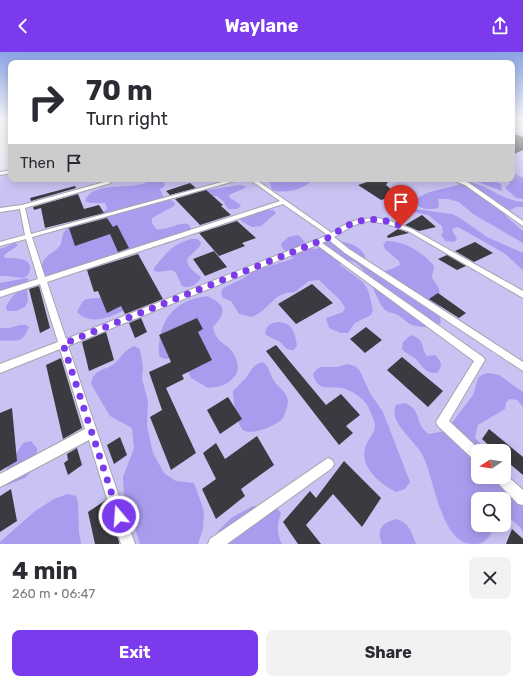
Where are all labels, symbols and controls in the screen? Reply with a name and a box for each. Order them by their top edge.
icon: back [12,15,34,37]
text: Waylane [225,15,298,37]
icon: share [489,15,511,37]
text: 70 m [86,74,153,107]
icon: right [20,76,72,128]
text: Turn right [86,108,168,130]
icon: arrive [63,152,85,174]
text: Then [20,154,55,172]
pin [384,185,418,226]
icon: arrive [390,191,412,213]
north arrow [471,444,511,484]
map controls [471,444,511,532]
button: search [471,492,511,532]
position arrow [98,495,140,537]
text: 4 min [12,557,78,585]
button: close [469,557,511,599]
text: 260 m · 06:47 [12,586,95,601]
button: Exit [12,630,258,676]
button: Share [266,630,511,676]

